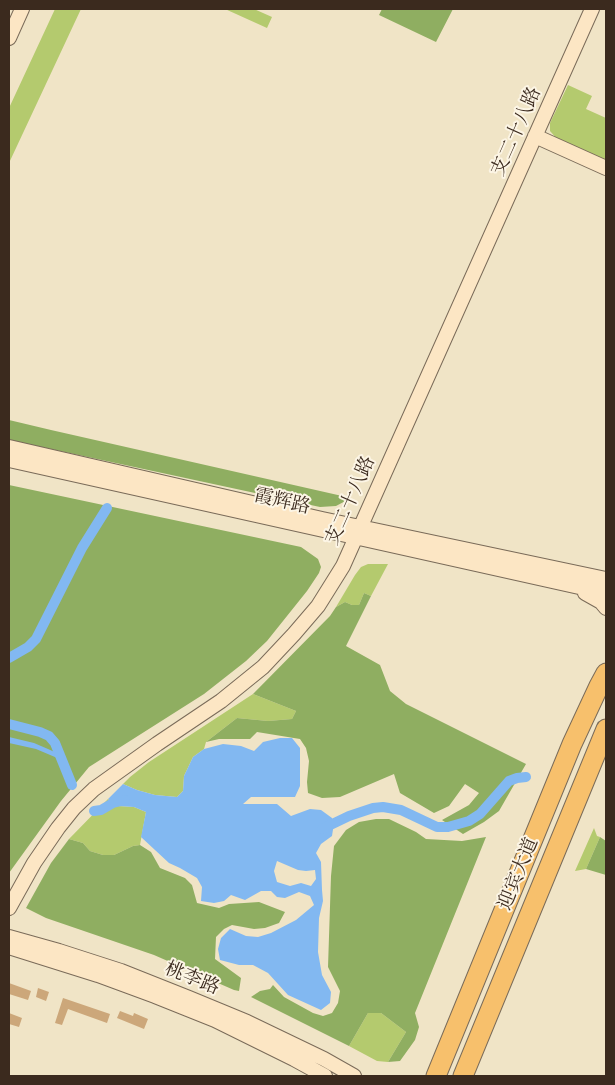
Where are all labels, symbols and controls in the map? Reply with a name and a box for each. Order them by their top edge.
street label: 支二十八路 [487,84,547,180]
street label: 支二十八路 [321,453,381,549]
street label: 霞辉路 [252,484,312,520]
street label: 迎宾大道 [494,834,544,914]
street label: 桃李路 [161,958,223,1000]

